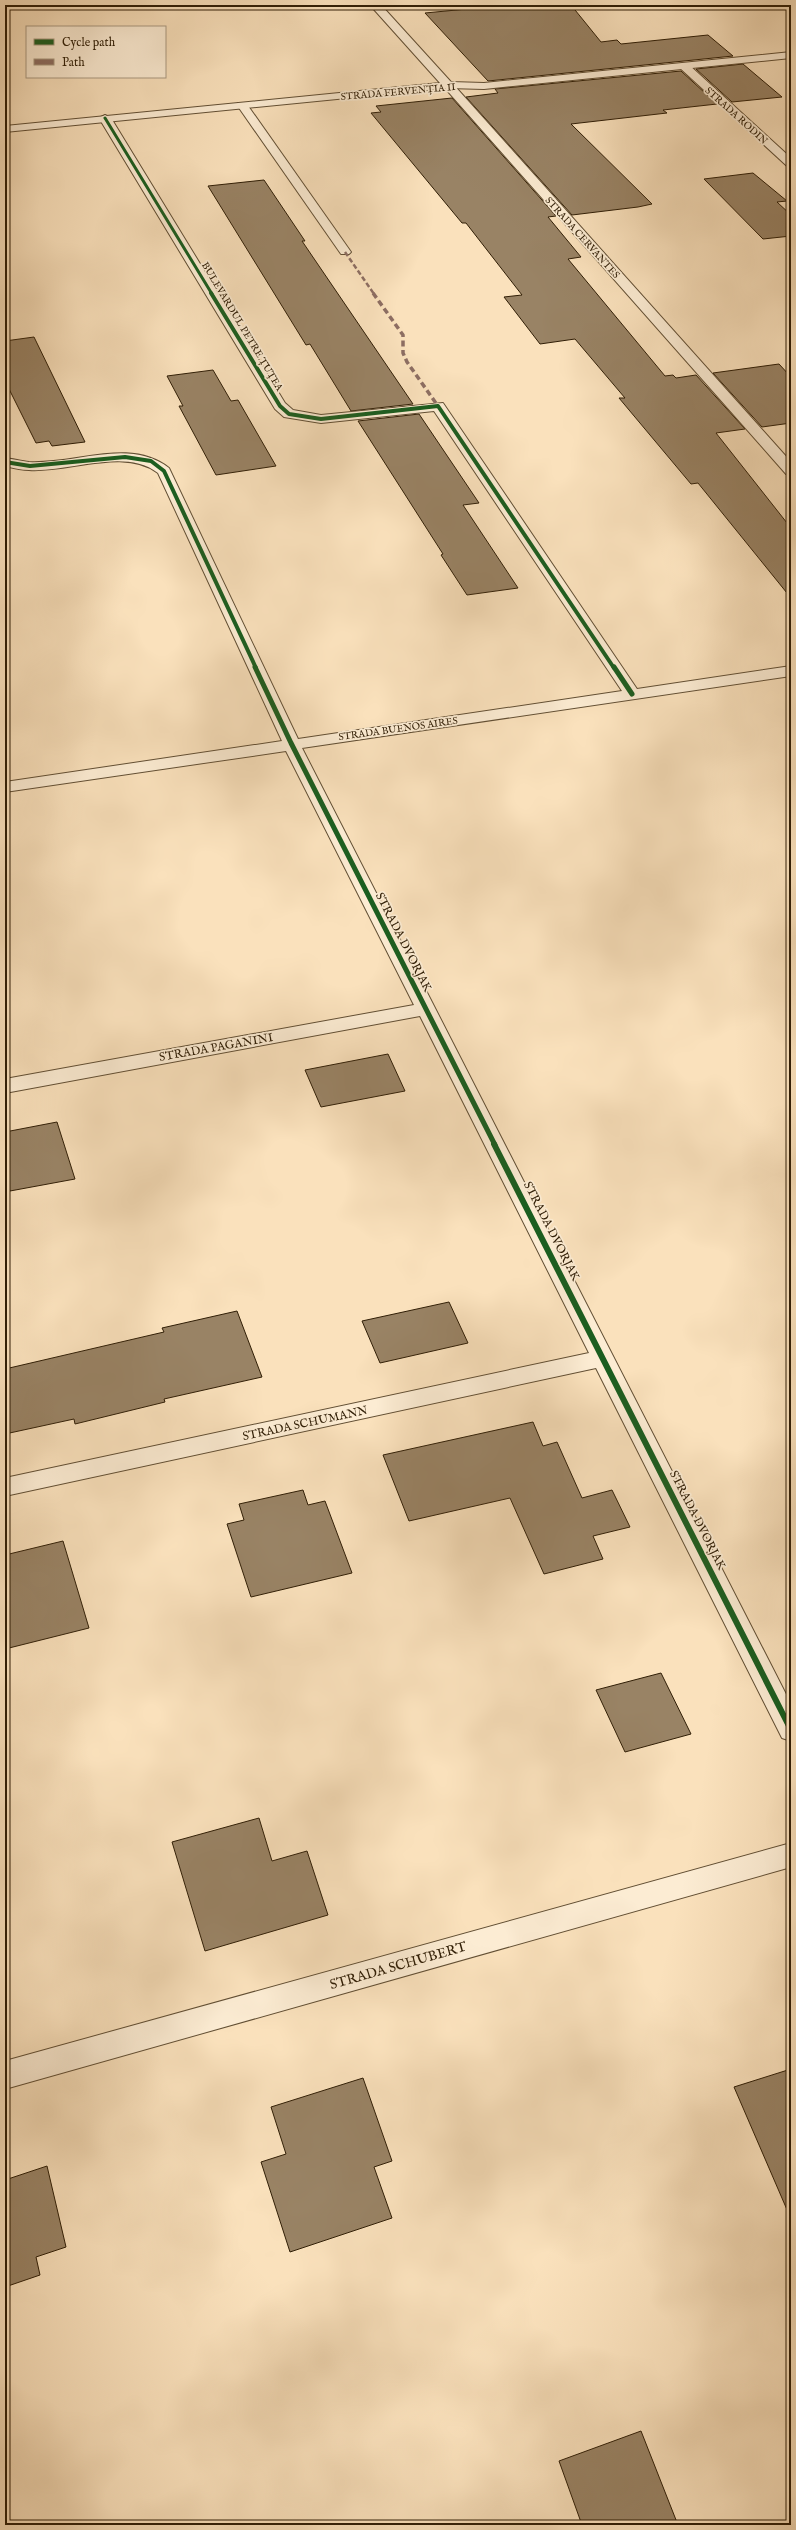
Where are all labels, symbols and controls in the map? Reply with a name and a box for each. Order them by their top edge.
legend [26,26,166,78]
text: Cycle path [62,35,116,51]
text: Path [62,55,85,70]
street label: STRADA FERVENȚIA II [340,81,457,104]
street label: STRADA RODIN [702,85,770,148]
street label: STRADA CERVANTES [542,194,622,282]
street label: BULEVARDUL PETRE ȚUȚEA [198,260,286,394]
street label: STRADA BUENOS AIRES [338,715,459,744]
street label: STRADA DVORJAK [371,890,435,995]
street label: STRADA PAGANINI [158,1030,274,1065]
street label: STRADA DVORJAK [519,1179,583,1284]
street label: STRADA SCHUMANN [241,1403,370,1444]
street label: STRADA DVORJAK [665,1468,729,1573]
street label: STRADA SCHUBERT [328,1938,470,1994]

